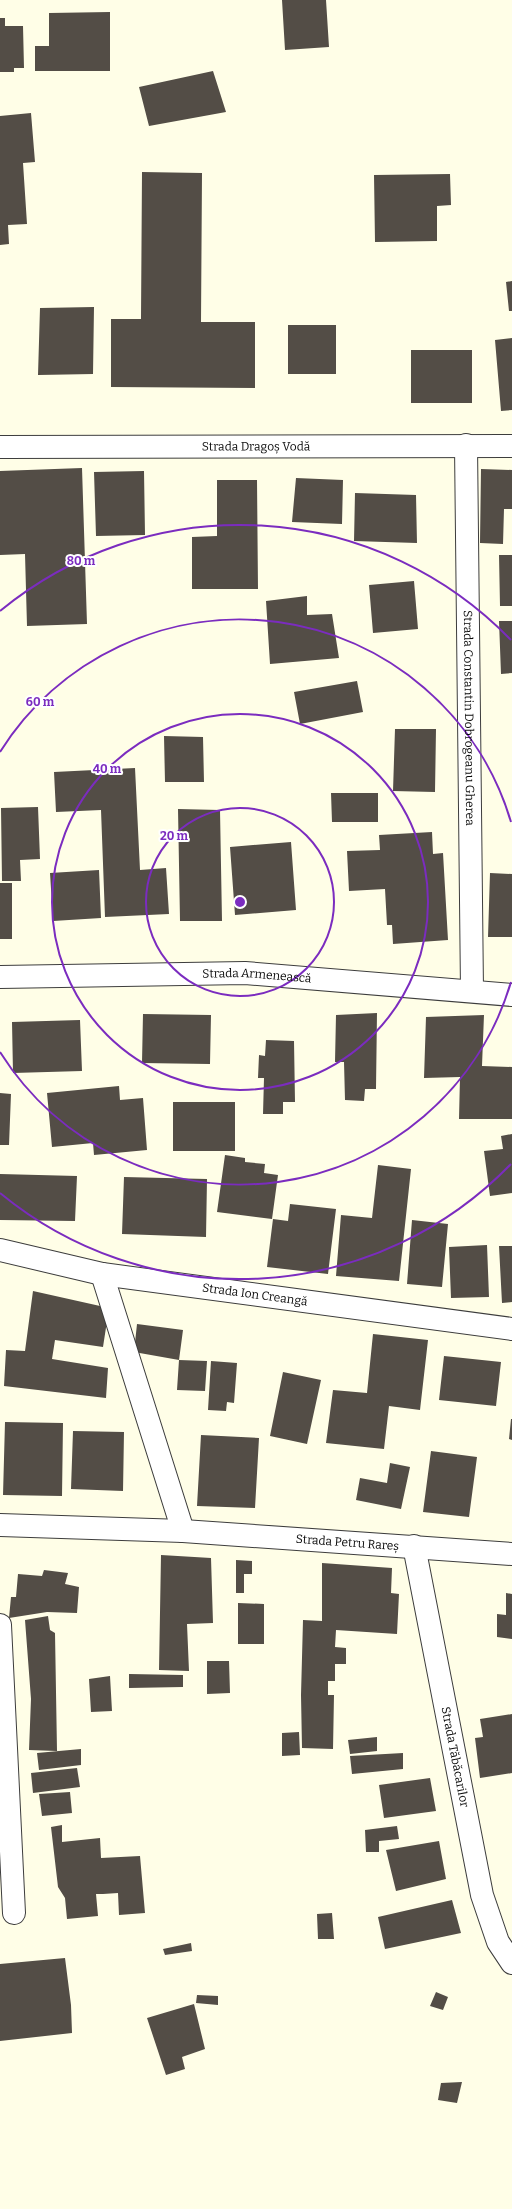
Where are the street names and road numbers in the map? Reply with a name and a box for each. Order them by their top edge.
street label: Strada Dragoș Vodă [202,439,311,454]
street label: Strada Constantin Dobrogeanu Gherea [461,610,477,826]
street label: Strada Armenească [202,966,312,985]
street label: Strada Ion Creangă [201,1281,309,1309]
street label: Strada Petru Rareș [295,1532,400,1554]
street label: Strada Tăbăcarilor [438,1706,472,1809]

